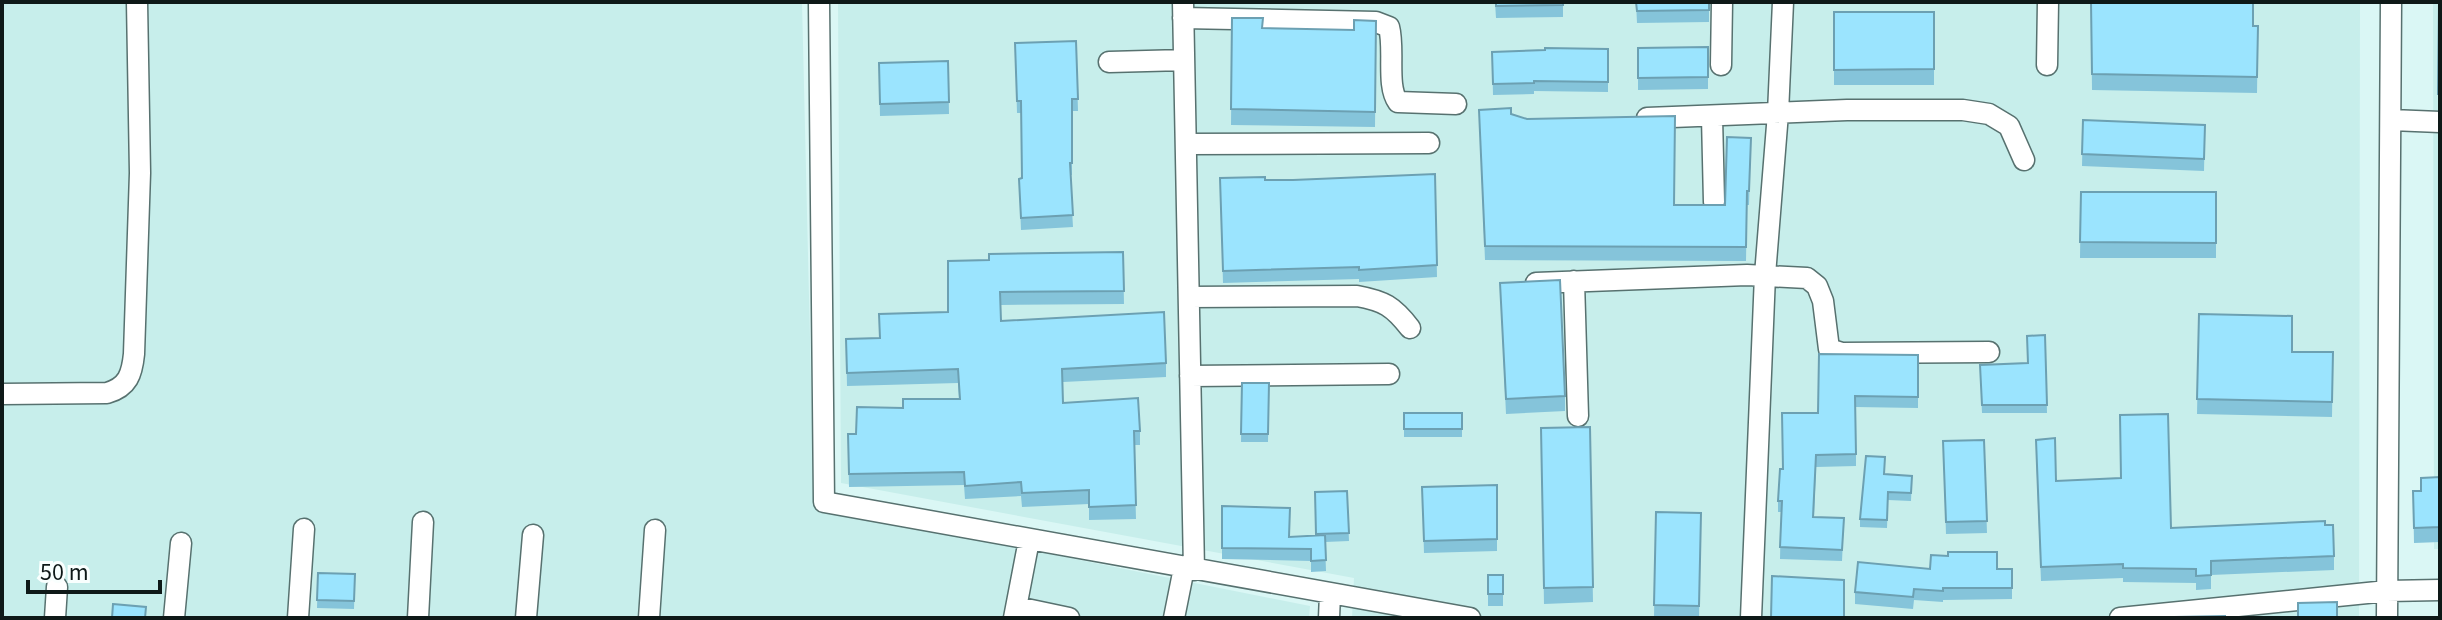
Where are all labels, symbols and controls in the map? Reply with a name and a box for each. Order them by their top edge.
scale bar [28,544,160,594]
text: 50 m [40,555,89,590]

